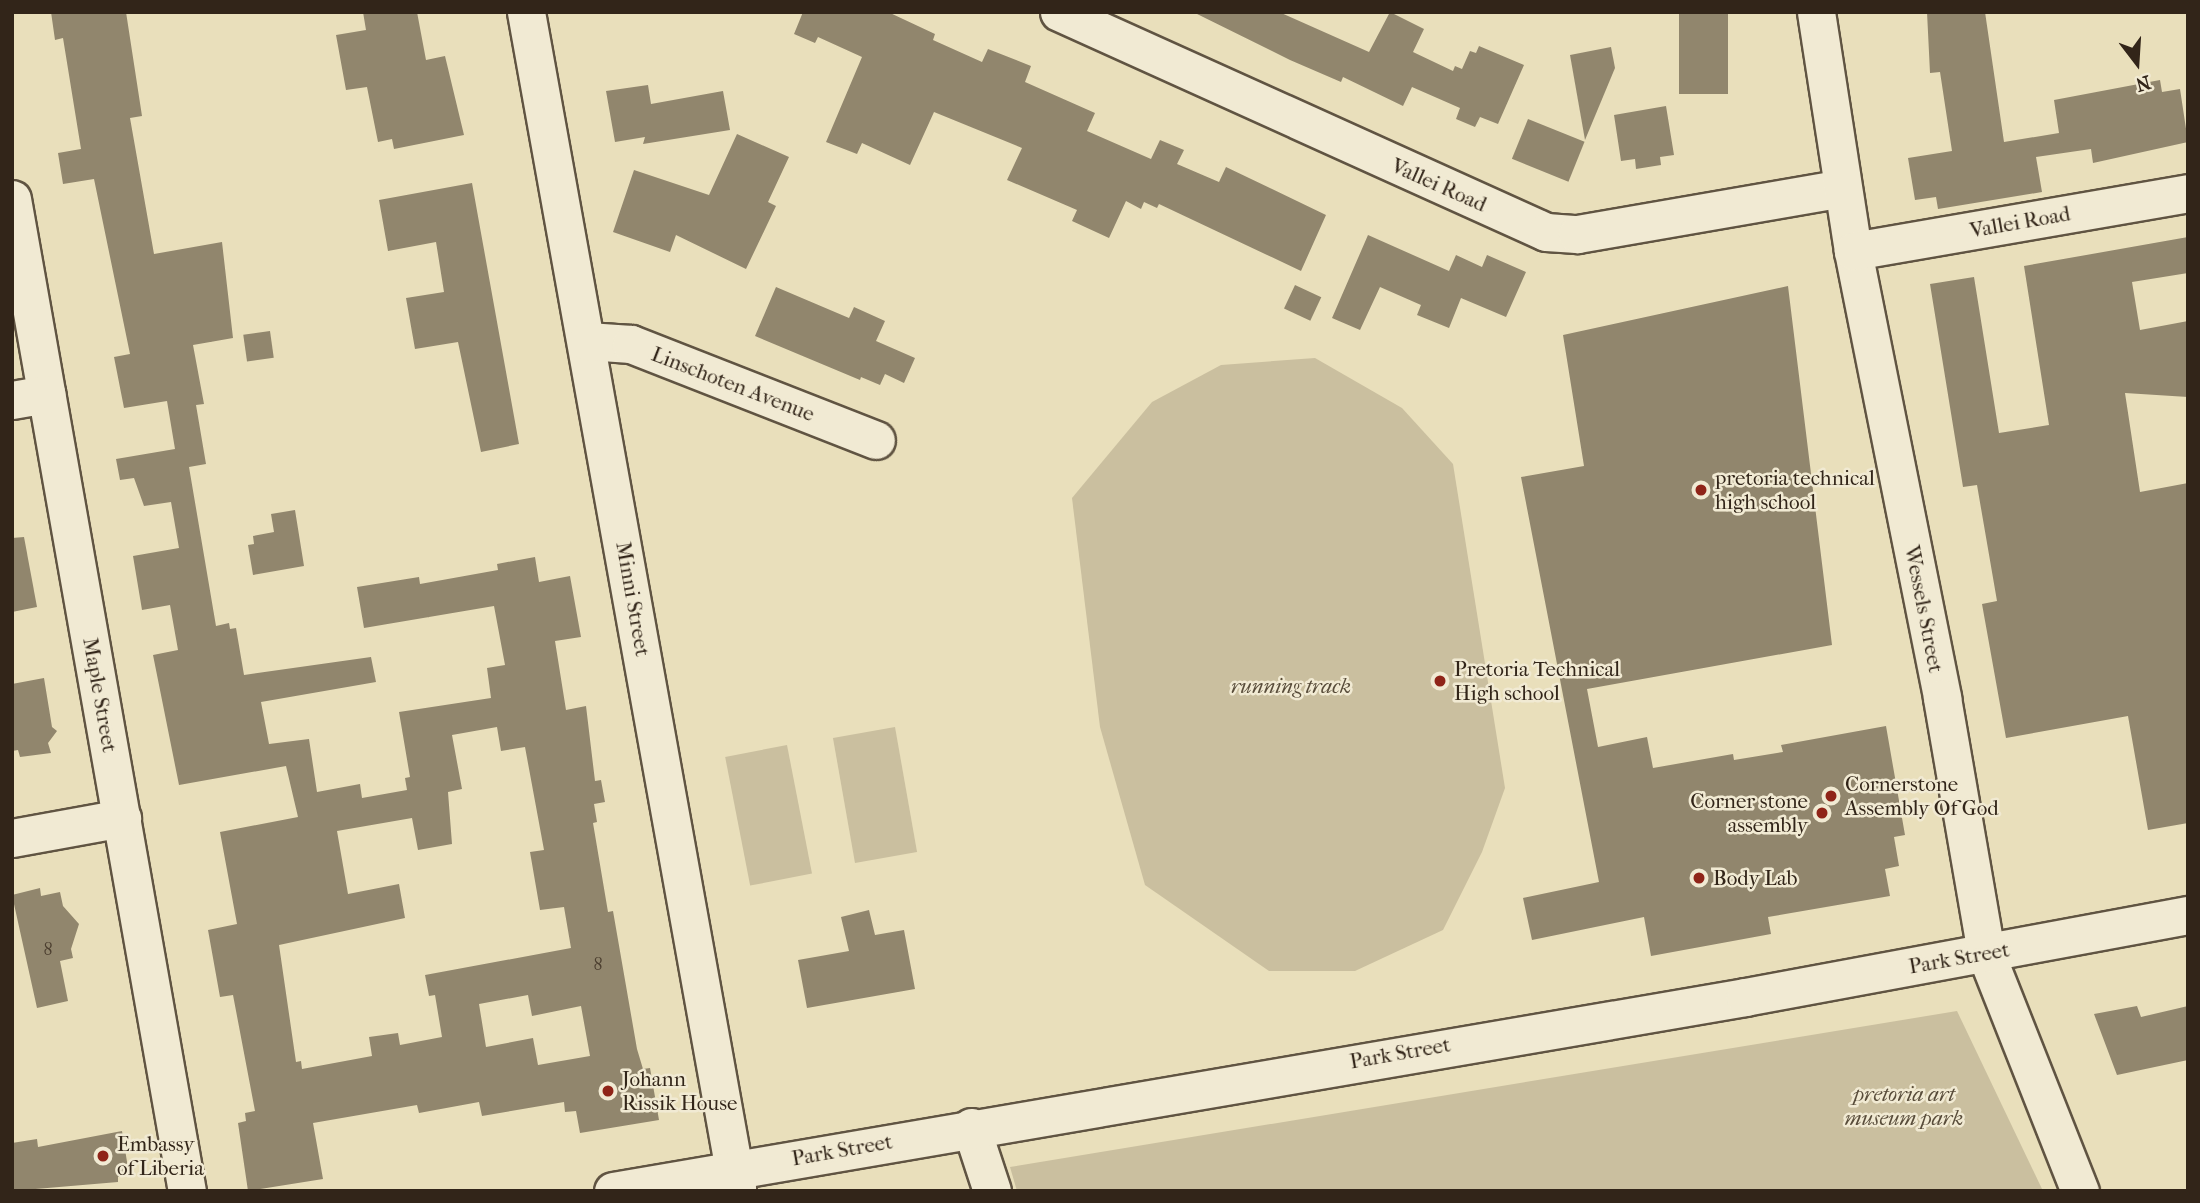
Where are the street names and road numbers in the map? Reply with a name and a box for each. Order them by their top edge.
street label: Vallei Road [1388,153,1490,217]
street label: Vallei Road [1968,201,2072,243]
street label: Linschoten Avenue [648,341,818,427]
street label: Minni Street [611,540,655,658]
street label: Wessels Street [1899,543,1949,675]
street label: Maple Street [78,636,122,754]
street label: Park Street [1907,937,2011,979]
street label: Park Street [1348,1032,1452,1074]
street label: Park Street [790,1129,894,1171]

